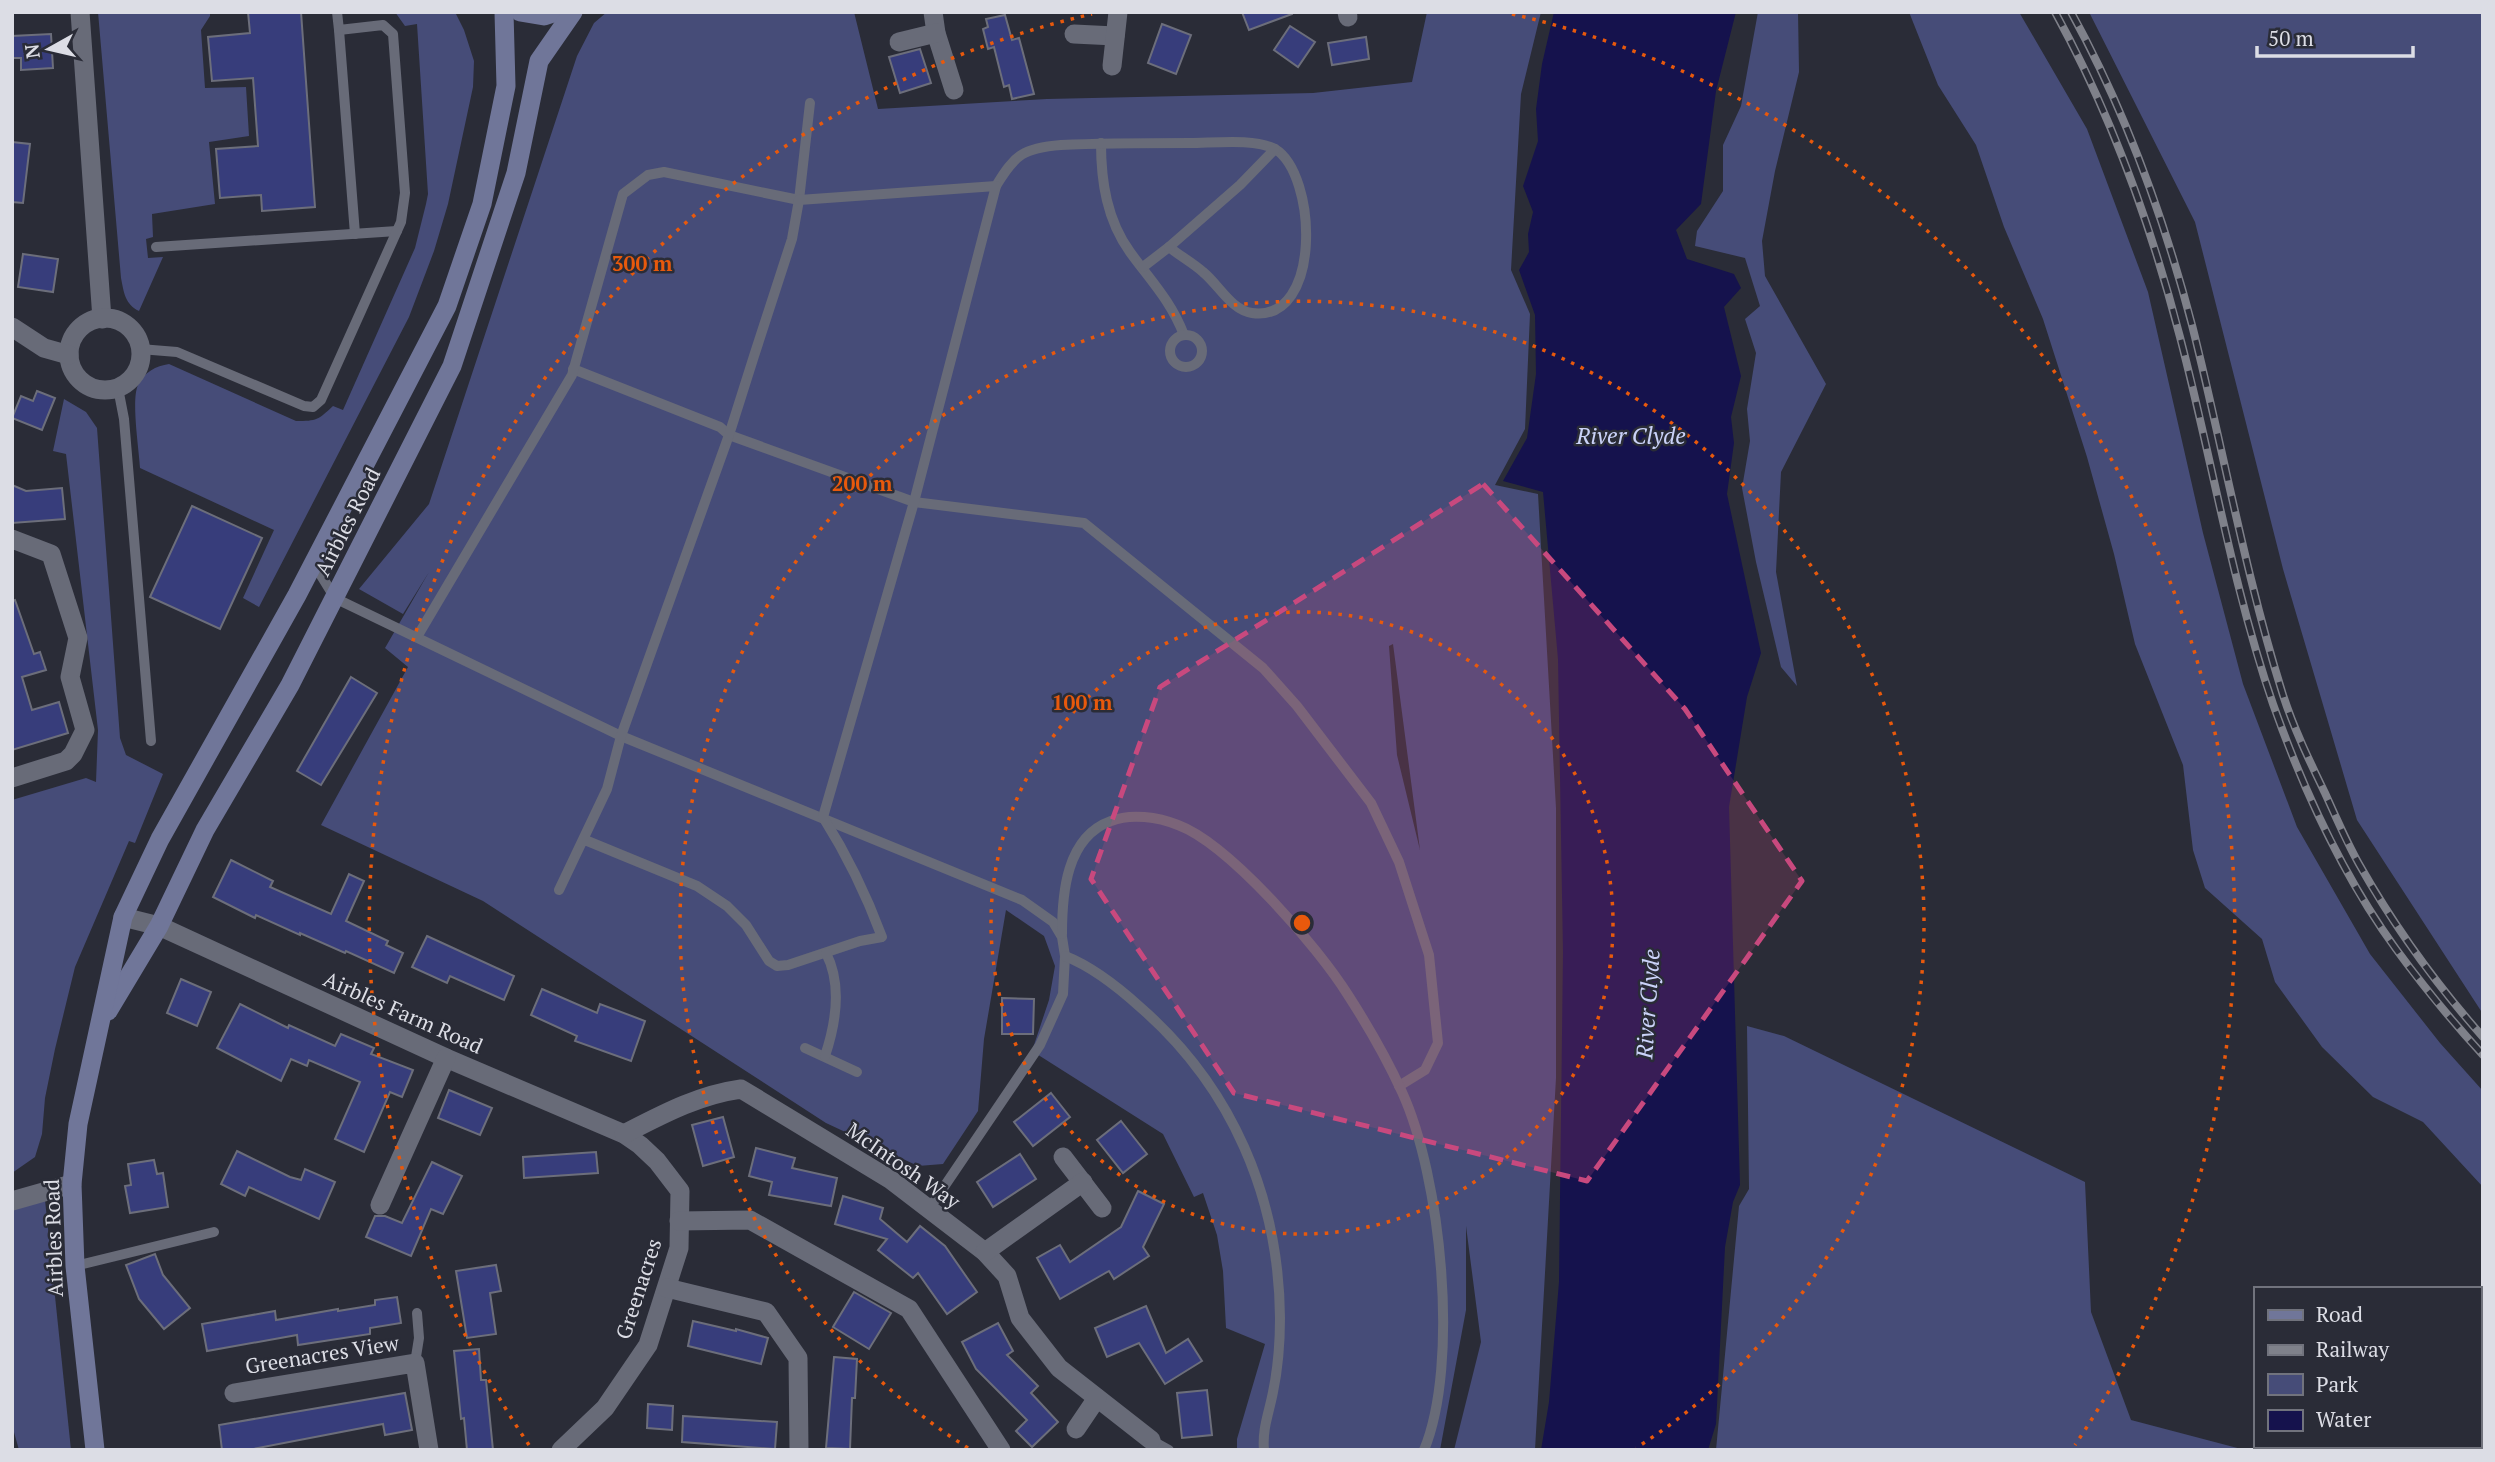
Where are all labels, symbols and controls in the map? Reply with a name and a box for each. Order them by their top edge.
north arrow [14,14,84,84]
scale bar [2257,14,2413,58]
text: 50 m [2268,24,2314,52]
text: N [18,42,45,60]
text: 300 m [612,249,673,277]
water label: River Clyde [1575,420,1686,451]
street label: Airbles Road [308,462,387,581]
text: 200 m [832,469,893,497]
text: 100 m [1052,688,1113,716]
centre of rings [1290,911,1314,935]
water label: River Clyde [1628,948,1667,1061]
street label: Airbles Farm Road [319,964,488,1060]
street label: McIntosh Way [841,1115,966,1215]
street label: Airbles Road [37,1178,69,1298]
street label: Greenacres [609,1235,667,1343]
legend [2254,1287,2481,1448]
text: Road [2316,1300,2363,1328]
street label: Greenacres View [243,1328,401,1380]
text: Railway [2316,1335,2390,1363]
text: Park [2316,1370,2358,1398]
text: Water [2316,1405,2371,1433]

